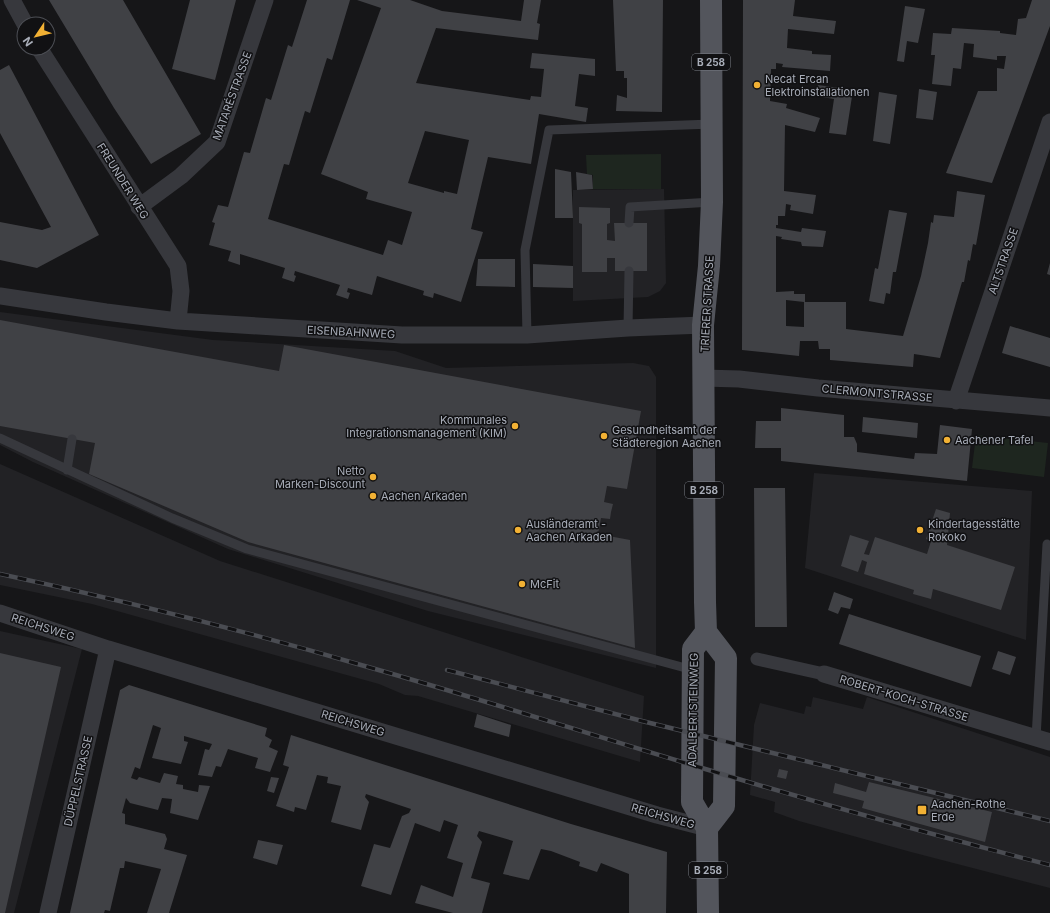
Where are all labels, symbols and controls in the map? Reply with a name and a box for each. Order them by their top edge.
north arrow [16,16,56,56]
text: N [20,34,36,49]
street label: MATARÉSTRASSE [209,50,255,142]
road number: B 258 [692,54,730,70]
place label: Necat Ercan Elektroinstallationen [765,72,869,99]
marker: Necat Ercan Elektroinstallationen [752,80,762,90]
street label: FREUNDER WEG [94,140,152,222]
street label: ALTSTRASSE [985,226,1021,296]
street label: TRIERER STRASSE [697,255,717,353]
street label: EISENBAHNWEG [306,323,396,341]
street label: CLERMONTSTRASSE [821,381,933,405]
place label: Kommunales Integrationsmanagement (KIM) [346,413,507,440]
marker: Kommunales Integrationsmanagement (KIM) [510,421,520,431]
place label: Gesundheitsamt der Städteregion Aachen [612,423,721,450]
marker: Gesundheitsamt der Städteregion Aachen [599,431,609,441]
place label: Aachener Tafel [955,433,1033,447]
marker: Aachener Tafel [942,435,952,445]
place label: Netto Marken-Discount [275,464,365,491]
marker: Netto Marken-Discount [368,472,378,482]
road number: B 258 [685,482,723,498]
place label: Aachen Arkaden [381,489,467,503]
marker: Aachen Arkaden [368,491,378,501]
place label: Ausländeramt - Aachen Arkaden [526,517,612,544]
place label: Kindertagesstätte Rokoko [928,517,1020,544]
marker: Ausländeramt - Aachen Arkaden [513,525,523,535]
marker: Kindertagesstätte Rokoko [915,525,925,535]
place label: McFit [530,577,559,591]
marker: McFit [517,579,527,589]
street label: REICHSWEG [10,610,76,644]
street label: ADALBERTSTEINWEG [685,653,701,767]
street label: ROBERT-KOCH-STRASSE [838,672,970,724]
street label: REICHSWEG [320,707,386,739]
street label: DÜPPELSTRASSE [61,734,95,828]
place label: Aachen-Rothe Erde [931,797,1006,824]
street label: REICHSWEG [630,800,696,832]
marker: Aachen-Rothe Erde [916,804,928,816]
road number: B 258 [689,862,727,878]

